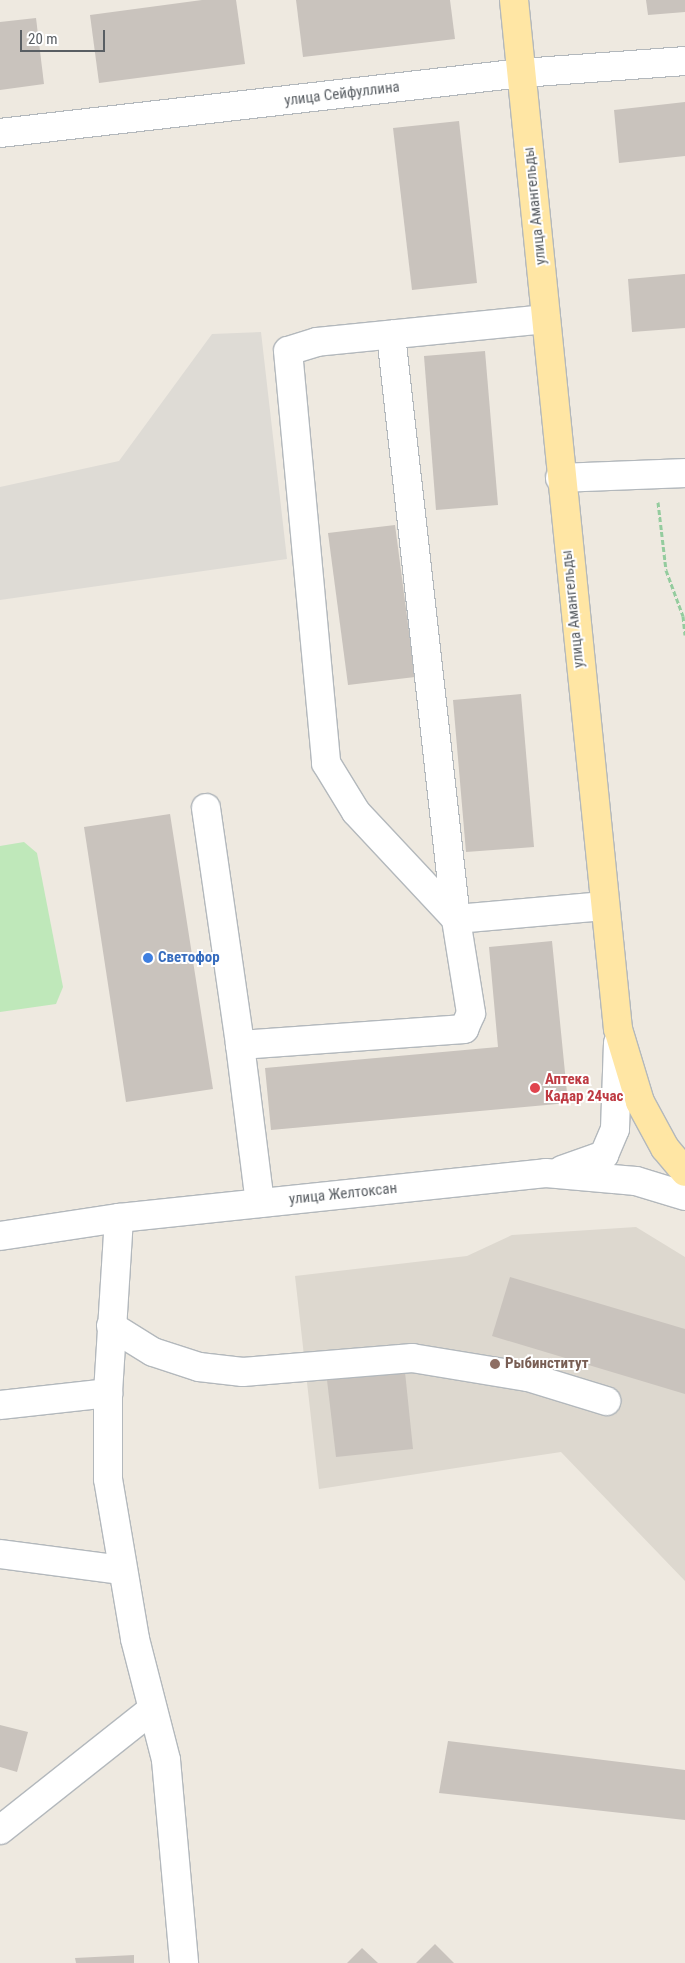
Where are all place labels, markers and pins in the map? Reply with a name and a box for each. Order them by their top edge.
place label: Светофор [158,949,220,967]
marker: Светофор [142,952,154,964]
place label: Аптека Кадар 24час [545,1070,623,1105]
marker: Аптека Кадар 24час [529,1082,541,1094]
place label: Рыбинститут [505,1355,588,1373]
marker: Рыбинститут [489,1358,501,1370]

